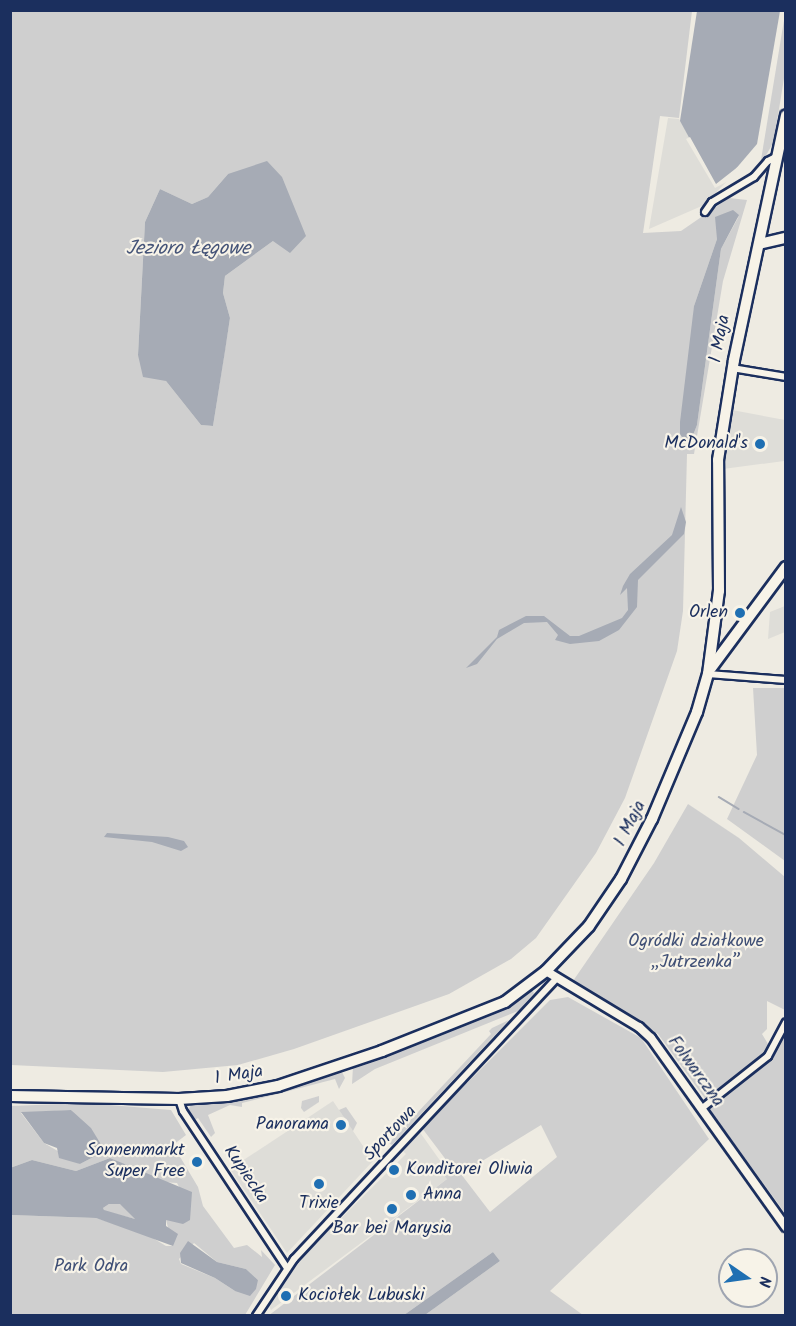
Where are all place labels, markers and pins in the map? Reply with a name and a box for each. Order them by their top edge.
place label: McDonald's [664,433,748,455]
marker: McDonald's [753,437,767,451]
place label: Orlen [689,602,728,624]
marker: Orlen [733,606,747,620]
place label: Panorama [256,1114,329,1136]
marker: Panorama [334,1118,348,1132]
place label: Sonnenmarkt Super Free [86,1141,185,1184]
marker: Sonnenmarkt Super Free [190,1155,204,1169]
place label: Konditorei Oliwia [406,1159,533,1181]
marker: Konditorei Oliwia [387,1163,401,1177]
marker: Trixie [312,1177,326,1191]
place label: Anna [423,1184,462,1206]
marker: Anna [404,1188,418,1202]
place label: Trixie [299,1193,339,1215]
marker: Bar bei Marysia [385,1202,399,1216]
place label: Bar bei Marysia [332,1218,452,1240]
place label: Kociołek Lubuski [298,1285,425,1307]
marker: Kociołek Lubuski [279,1289,293,1303]

